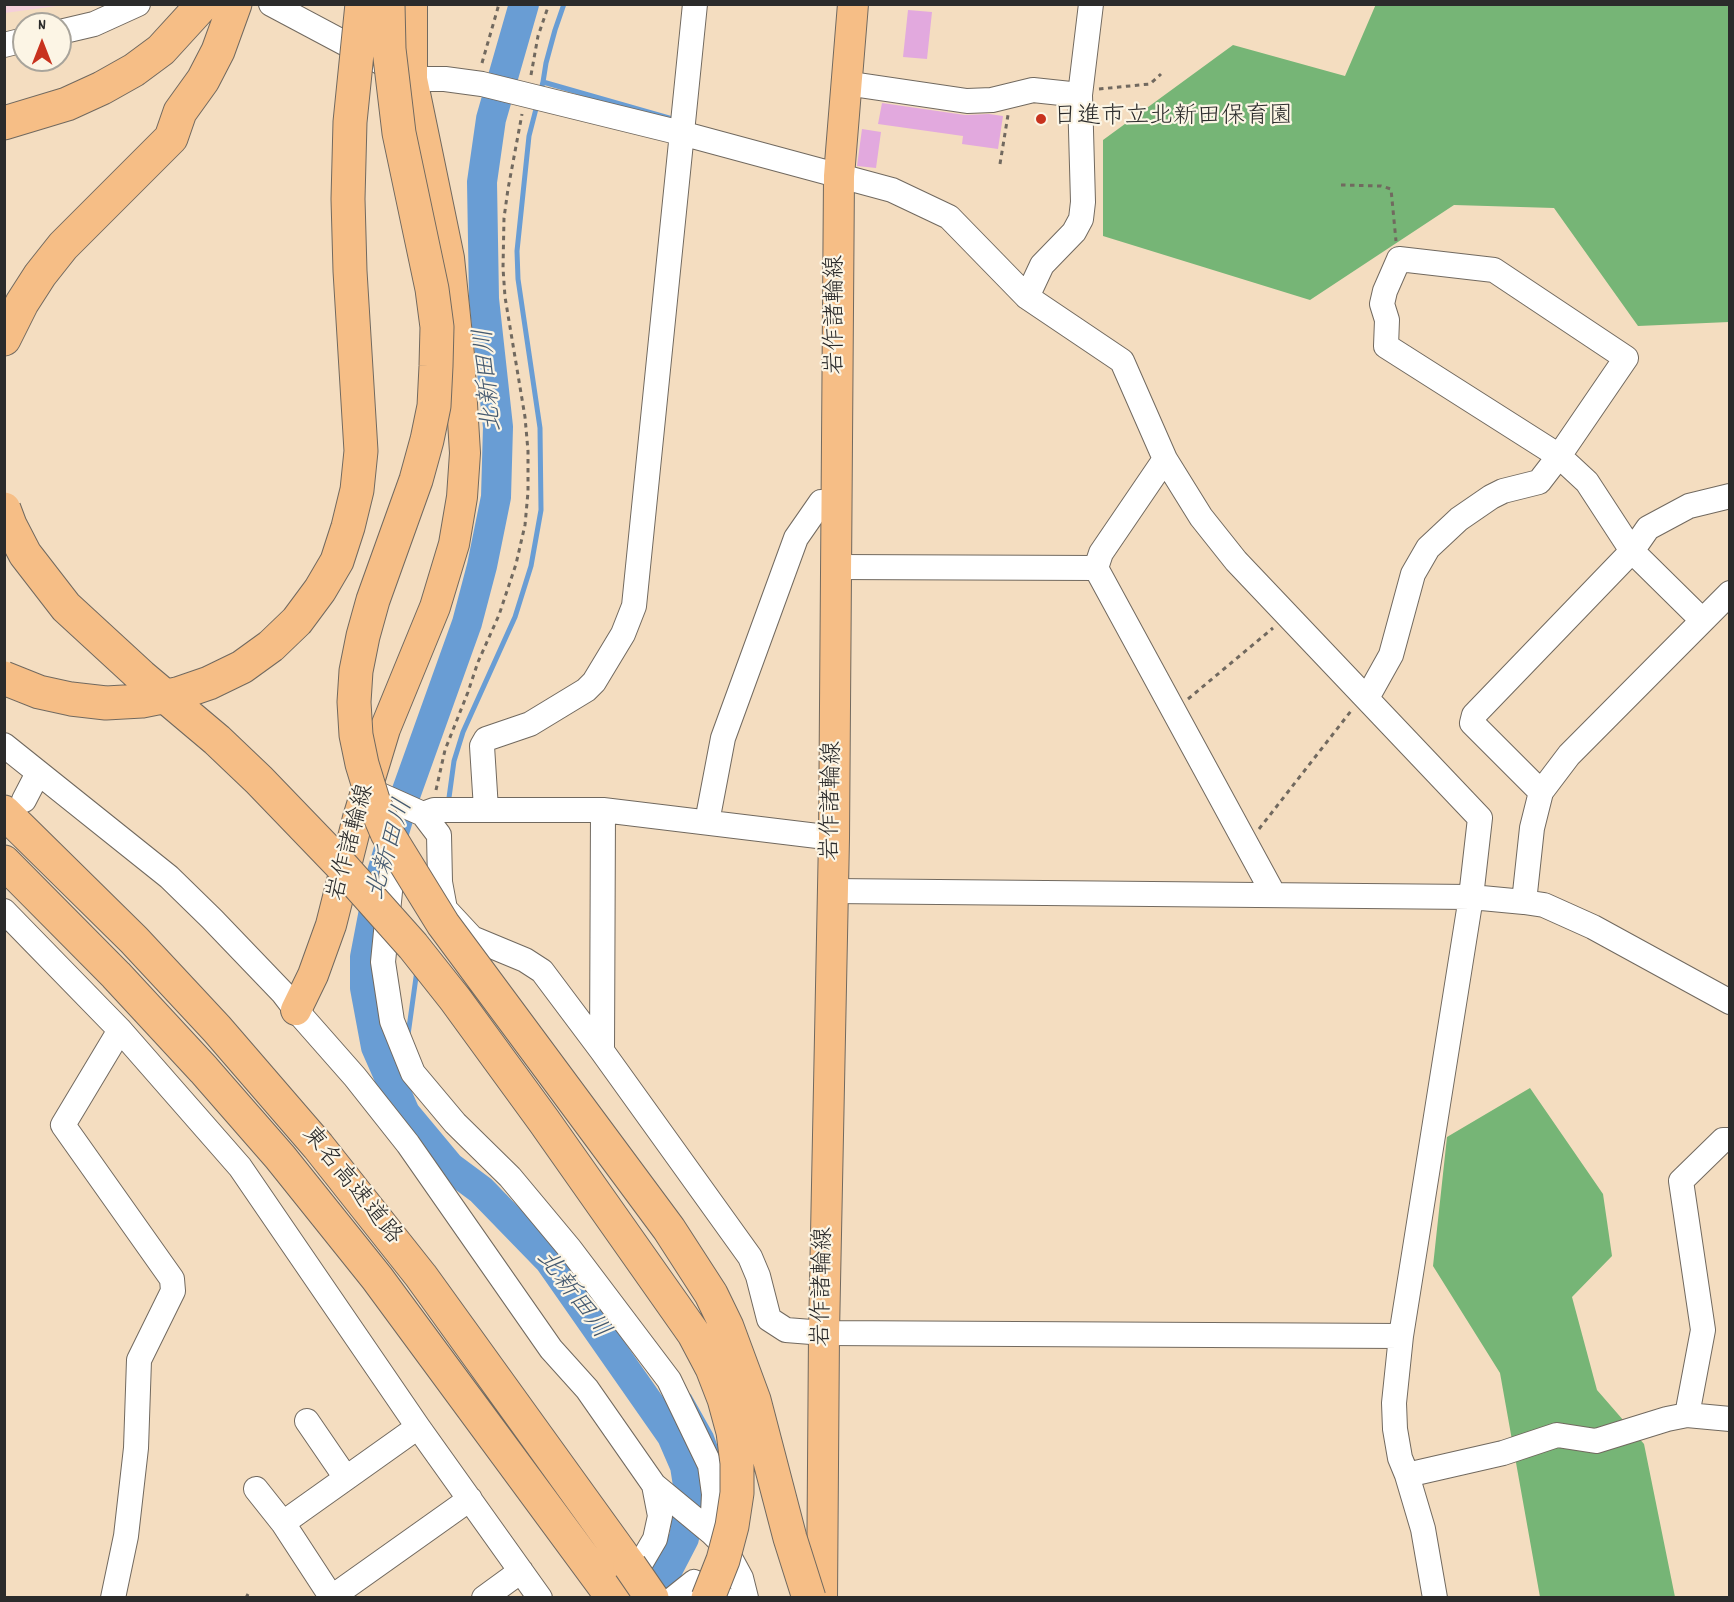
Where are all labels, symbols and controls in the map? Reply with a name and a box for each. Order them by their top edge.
north arrow [12,12,72,72]
text: N [38,14,46,37]
place label: 日進市立北新田保育園 [1053,105,1293,133]
marker: 日進市立北新田保育園 [1034,112,1048,126]
street label: 岩作諸輪線 [824,255,852,375]
water label: 北新田川 [471,327,511,433]
street label: 岩作諸輪線 [819,741,849,861]
street label: 岩作諸輪線 [324,781,382,905]
water label: 北新田川 [362,796,422,904]
street label: 東名高速道路 [293,1122,407,1252]
street label: 岩作諸輪線 [810,1227,840,1347]
water label: 北新田川 [527,1245,615,1347]

